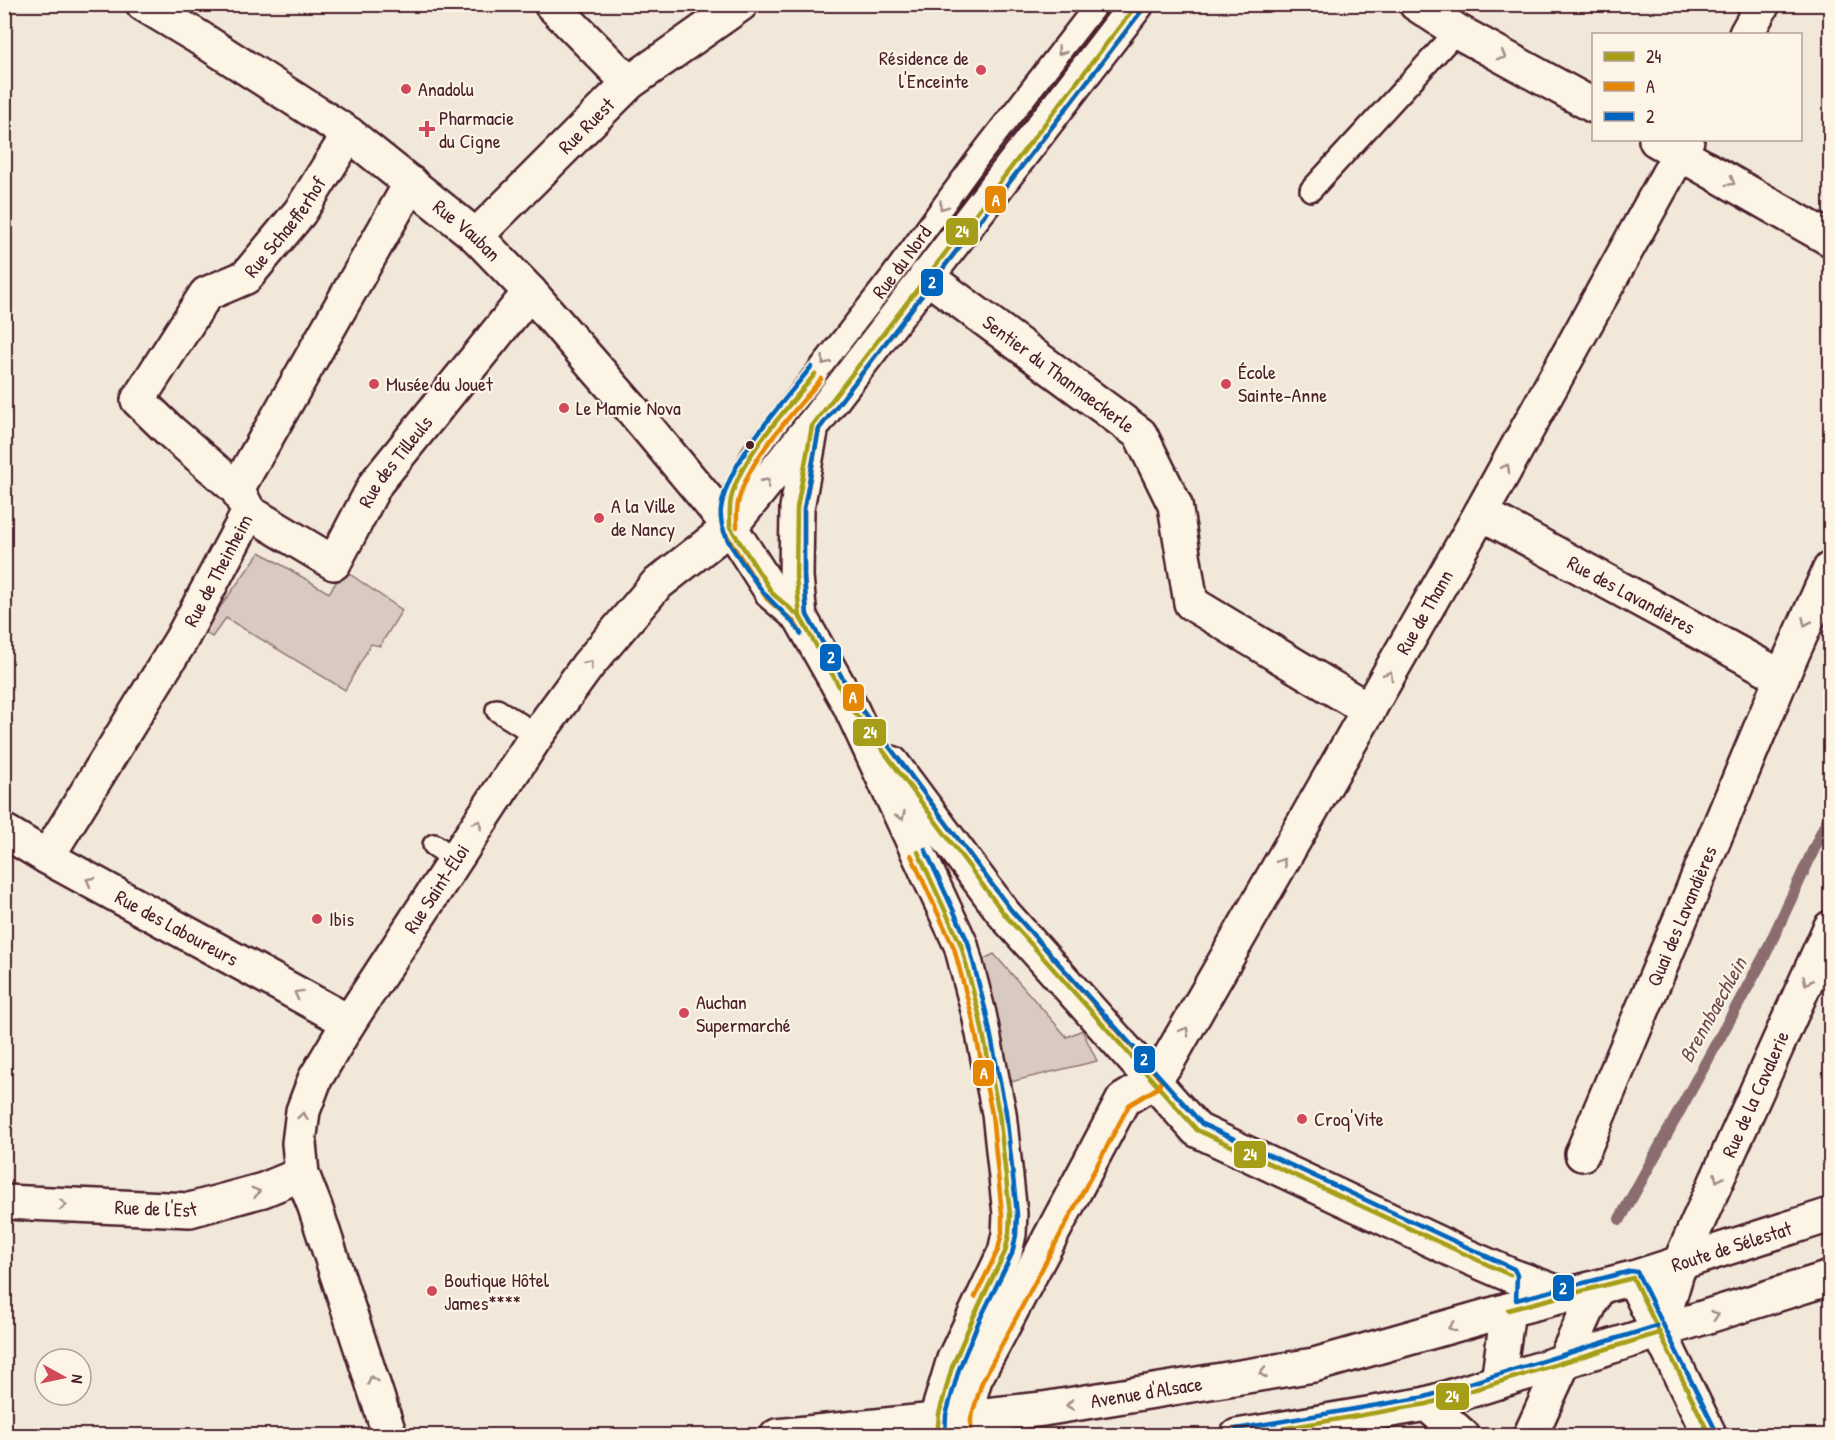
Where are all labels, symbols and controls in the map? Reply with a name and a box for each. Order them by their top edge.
legend [1592,33,1802,141]
place label: Résidence de l'Enceinte [879,44,969,94]
one-way arrow [1057,44,1068,55]
text: 24 [1646,44,1661,69]
one-way arrow [1496,49,1507,60]
marker: Résidence de l'Enceinte [974,63,988,77]
text: A [1646,74,1655,99]
place label: Anadolu [418,75,474,102]
marker: Anadolu [399,82,413,96]
street label: Rue Ruest [552,90,621,159]
place label: Pharmacie du Cigne [439,104,514,154]
text: 2 [1646,104,1655,129]
marker: Pharmacie du Cigne [420,122,434,136]
street label: Rue Schaefferhof [237,171,332,283]
one-way arrow [1725,175,1735,186]
line badge: A [984,185,1007,214]
text: A [992,189,1000,211]
street label: Rue Vauban [428,193,507,267]
one-way arrow [939,199,950,210]
line badge: 24 [945,217,979,246]
street label: Rue du Nord [865,220,937,304]
text: 24 [955,220,969,242]
line badge: 2 [920,268,944,297]
text: 2 [928,271,936,293]
street label: Sentier du Thannaeckerle [977,308,1141,439]
one-way arrow [822,355,833,366]
place label: École Sainte-Anne [1238,358,1327,408]
place label: Musée du Jouet [386,370,494,397]
marker: Musée du Jouet [367,377,381,391]
marker: École Sainte-Anne [1219,377,1233,391]
place label: Le Mamie Nova [576,394,681,421]
marker: Le Mamie Nova [557,401,571,415]
street label: Rue des Tilleuls [351,409,438,512]
unlabelled marker [744,439,756,451]
one-way arrow [1499,464,1510,474]
one-way arrow [759,478,770,489]
place label: A la Ville de Nancy [611,492,675,542]
street label: Rue de Theinheim [177,509,259,631]
marker: A la Ville de Nancy [592,511,606,525]
street label: Rue des Lavandières [1563,549,1700,640]
street label: Rue de Thann [1389,565,1459,659]
one-way arrow [1802,616,1814,627]
line badge: 2 [819,643,842,672]
text: 2 [827,646,835,668]
one-way arrow [582,660,593,671]
one-way arrow [1382,670,1393,681]
line badge: A [842,683,865,712]
text: A [849,686,857,708]
line badge: 24 [852,718,887,747]
text: 24 [863,721,877,743]
one-way arrow [894,809,906,820]
one-way arrow [471,820,482,831]
street label: Rue Saint-Éloi [397,838,475,938]
street label: Quai des Lavandières [1640,841,1723,990]
one-way arrow [1275,858,1286,868]
one-way arrow [86,876,96,888]
street label: Rue des Laboureurs [111,883,244,972]
place label: Ibis [329,905,354,932]
marker: Ibis [310,912,324,926]
water label: Brennbaechlein [1672,951,1754,1068]
one-way arrow [1802,975,1814,986]
place label: Auchan Supermarché [696,988,791,1038]
one-way arrow [294,990,304,1001]
marker: Auchan Supermarché [677,1006,691,1020]
street label: Rue de la Cavalerie [1715,1026,1795,1162]
one-way arrow [1178,1027,1189,1038]
line badge: 2 [1133,1045,1156,1074]
text: 2 [1140,1048,1148,1070]
line badge: A [972,1059,995,1087]
text: A [980,1062,988,1084]
place label: Croq'Vite [1314,1105,1384,1132]
one-way arrow [296,1112,309,1122]
marker: Croq'Vite [1295,1112,1309,1126]
line badge: 24 [1233,1140,1267,1169]
text: 24 [1243,1143,1257,1165]
one-way arrow [1713,1172,1725,1183]
one-way arrow [250,1187,260,1200]
street label: Rue de l'Est [114,1193,201,1223]
one-way arrow [58,1198,67,1211]
street label: Route de Sélestat [1668,1214,1796,1278]
place label: Boutique Hôtel James**** [444,1266,550,1316]
line badge: 2 [1552,1274,1575,1302]
text: 2 [1559,1277,1567,1299]
marker: Boutique Hôtel James**** [425,1284,439,1298]
one-way arrow [1709,1310,1720,1322]
one-way arrow [1447,1320,1458,1332]
north arrow [33,1347,93,1407]
one-way arrow [1258,1367,1267,1379]
street label: Avenue d'Alsace [1088,1369,1204,1414]
text: N [66,1373,89,1385]
one-way arrow [366,1375,379,1386]
line badge: 24 [1435,1382,1470,1411]
text: 24 [1445,1385,1459,1407]
one-way arrow [1066,1398,1076,1411]

